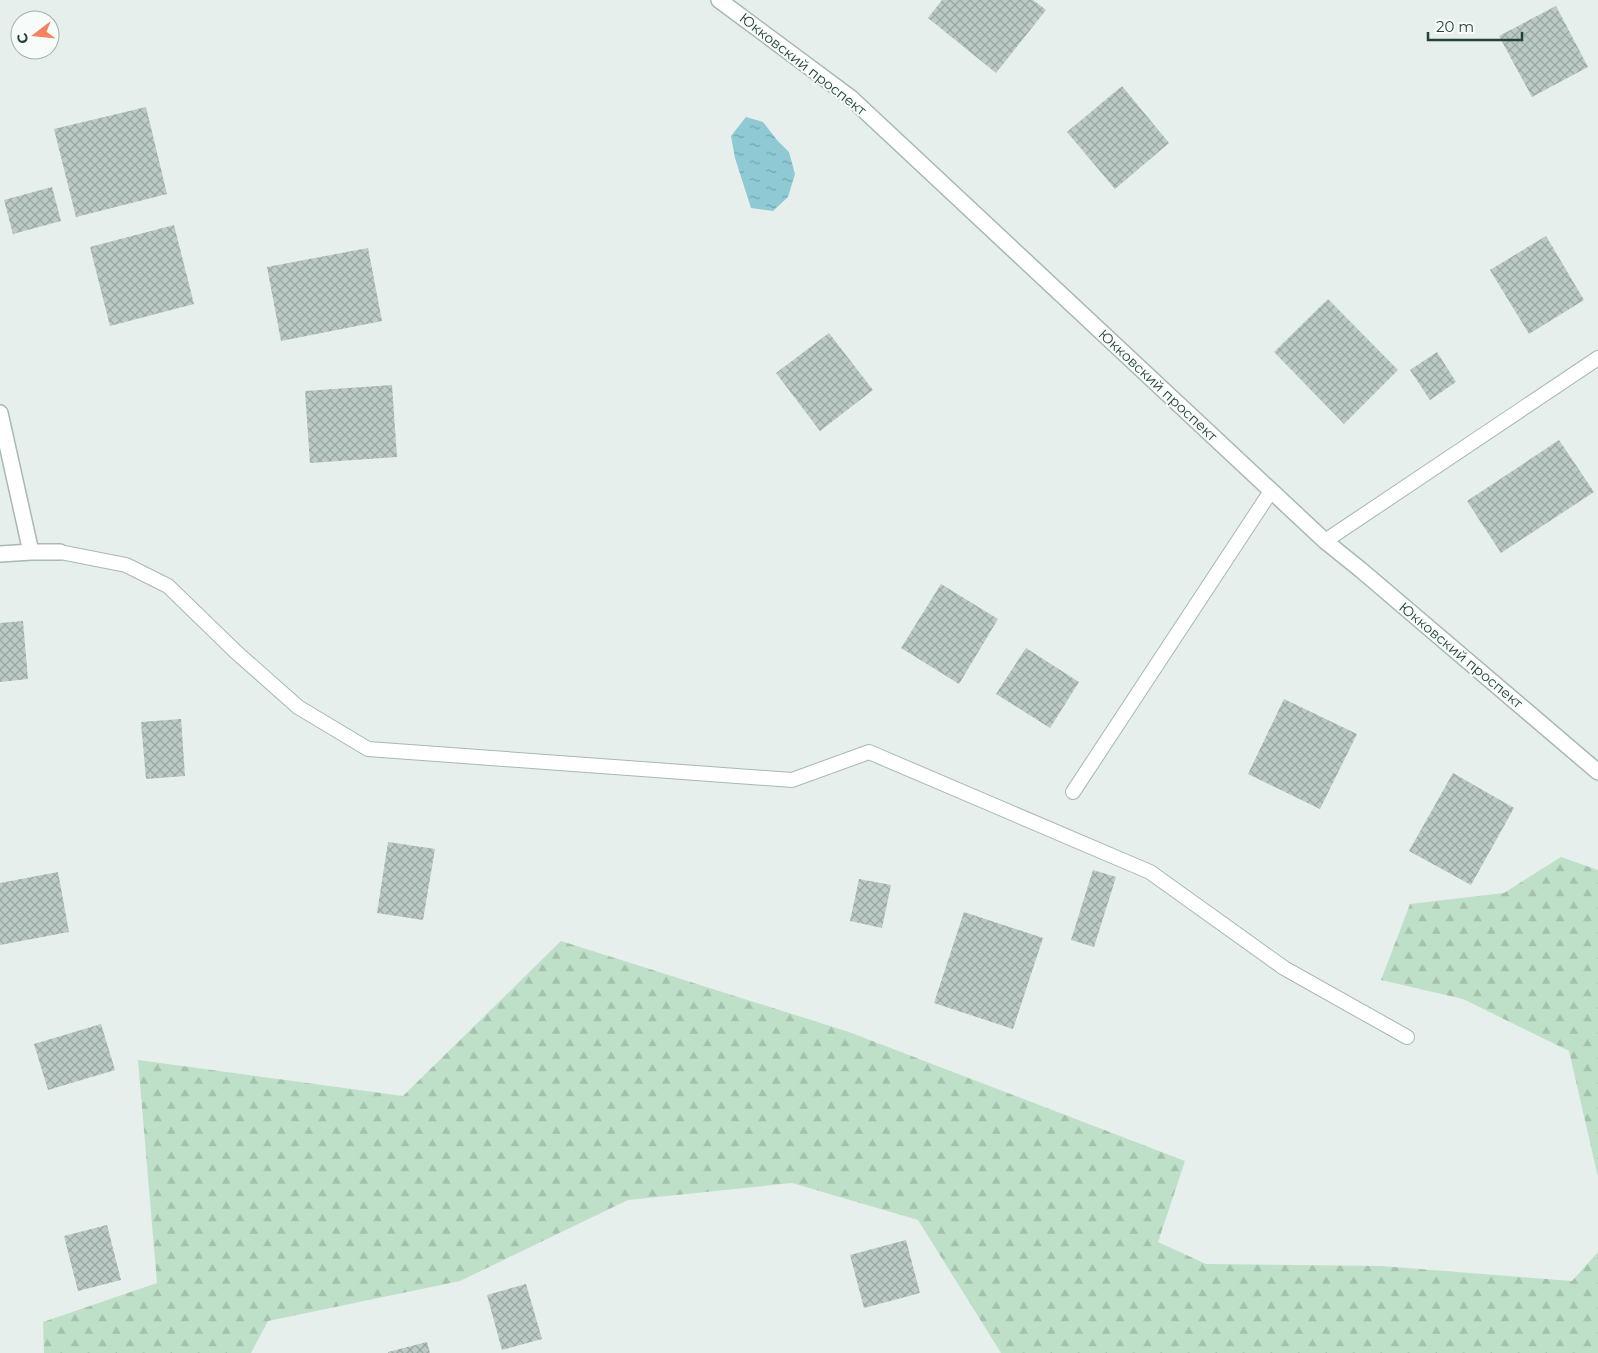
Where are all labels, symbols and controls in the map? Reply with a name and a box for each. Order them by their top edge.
street label: Юкковский проспект [736,9,870,119]
north arrow [10,10,60,60]
scale bar [1428,10,1522,42]
text: 20 m [1436,17,1474,36]
text: С [12,31,33,46]
street label: Юкковский проспект [1095,325,1222,445]
street label: Юкковский проспект [1395,598,1527,712]

